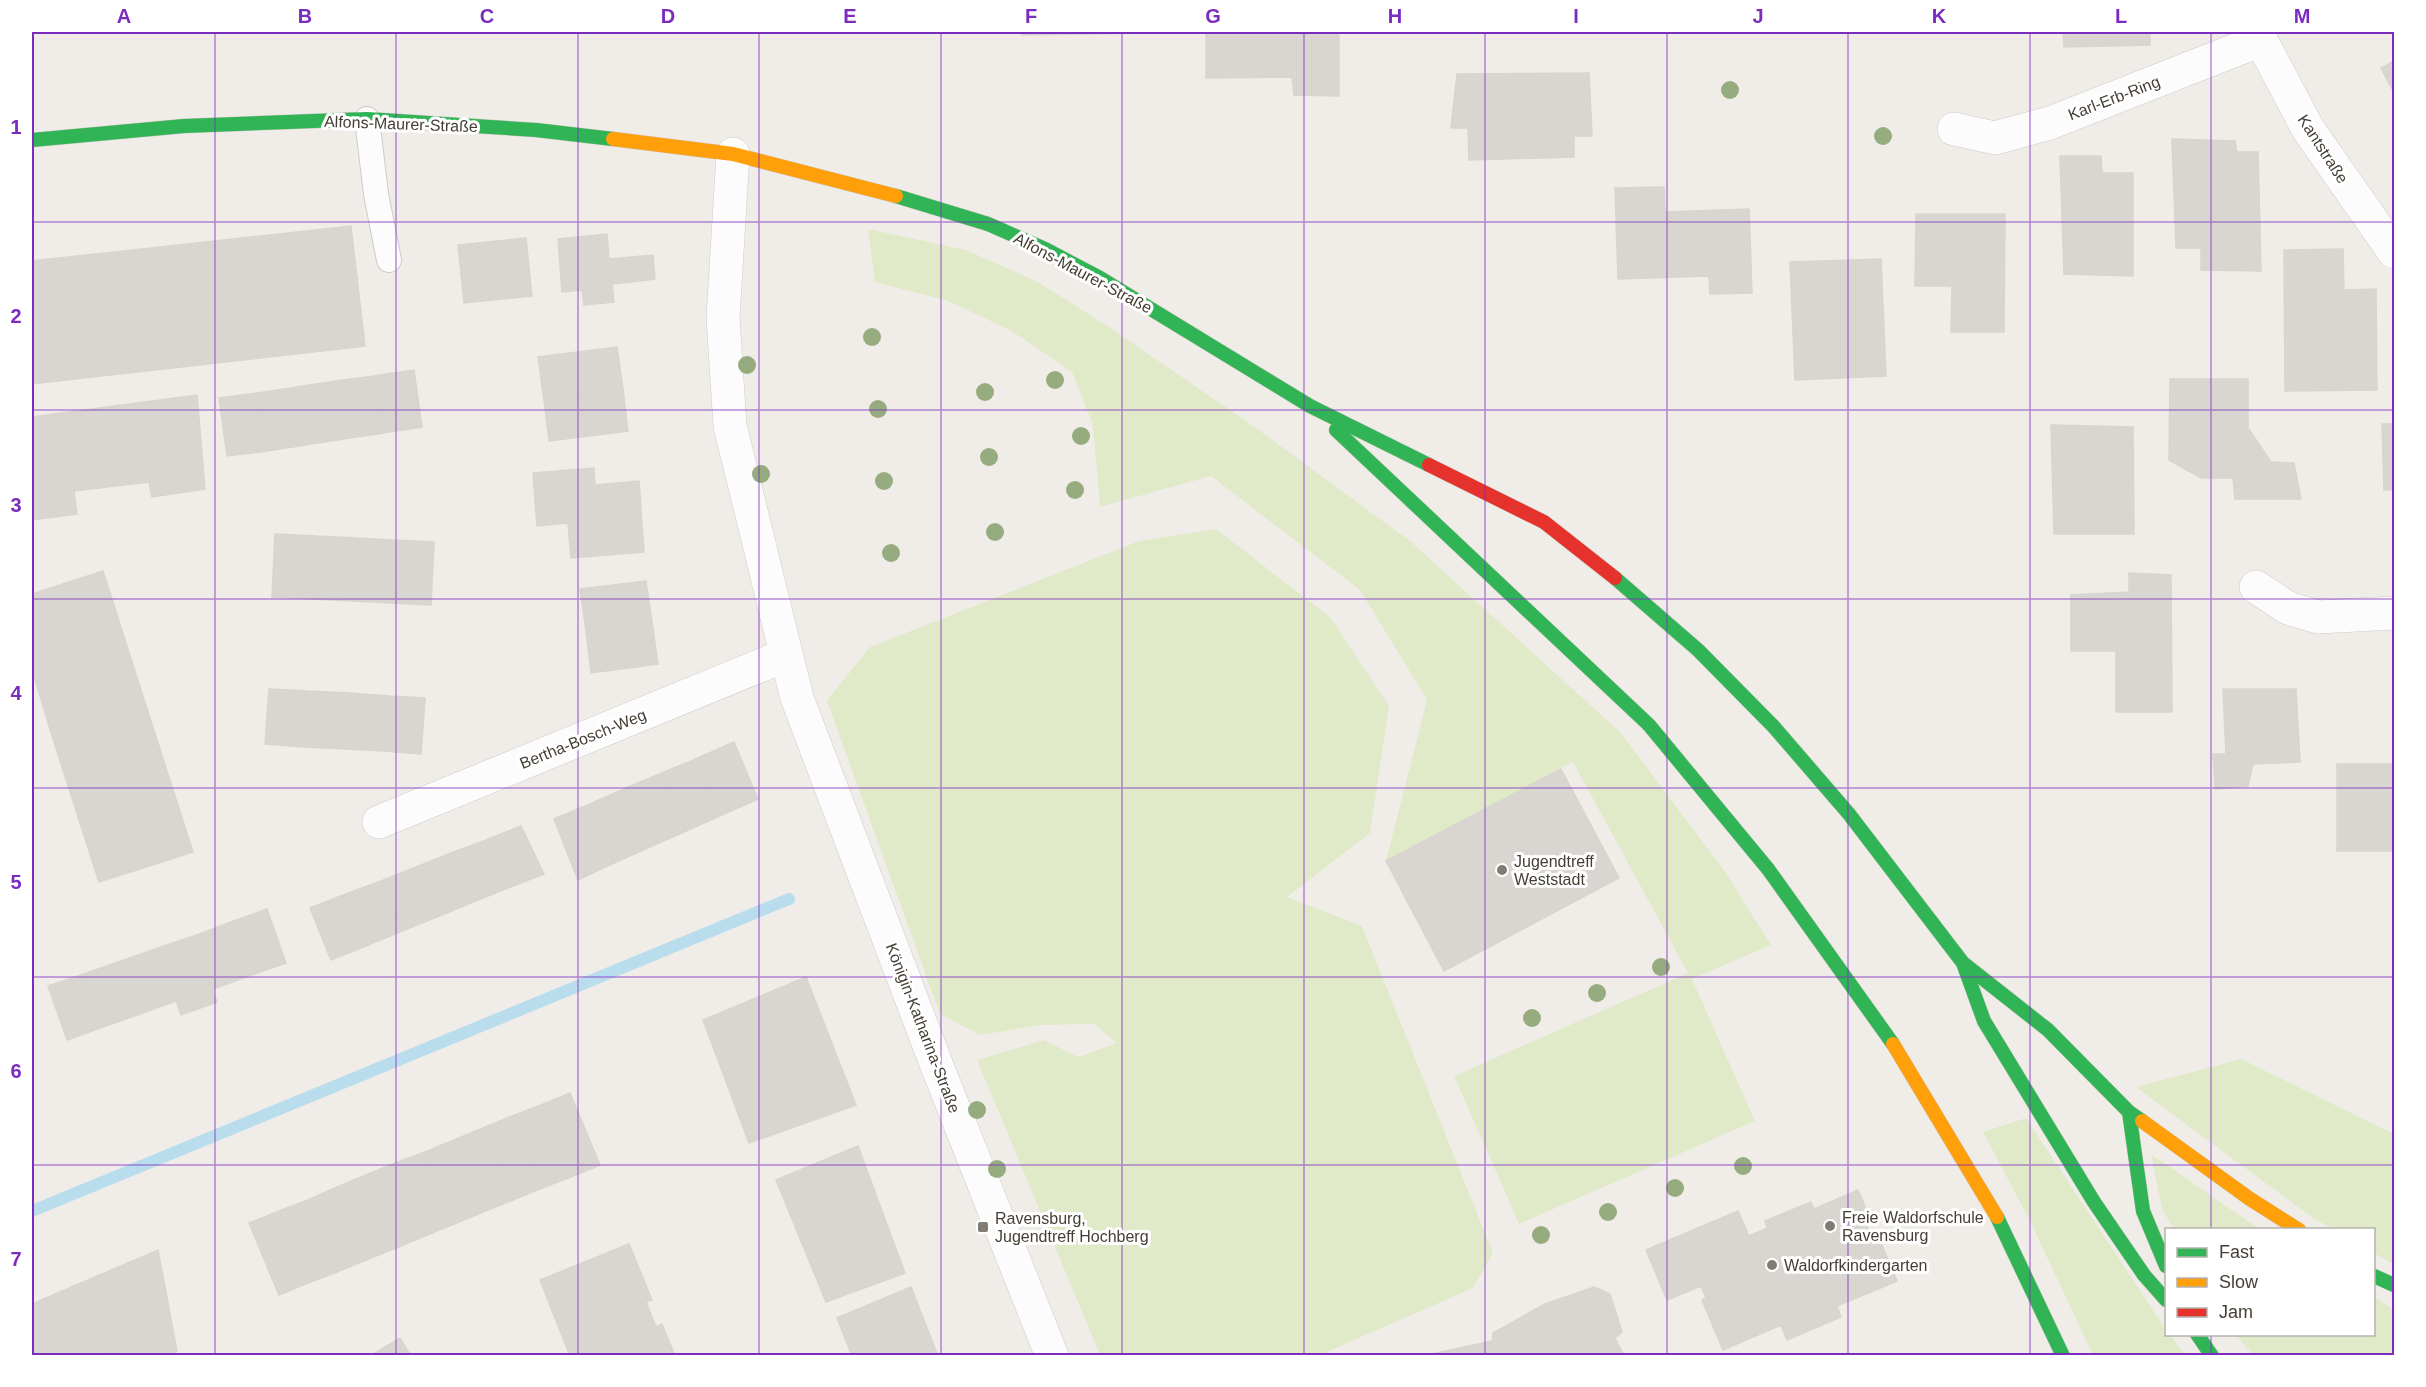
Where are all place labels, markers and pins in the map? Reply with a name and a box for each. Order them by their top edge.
place label: Jugendtreff Weststadt [1514,853,1594,888]
marker: Jugendtreff Weststadt [1495,863,1509,877]
place label: Freie Waldorfschule Ravensburg [1842,1209,1984,1244]
place label: Ravensburg, Jugendtreff Hochberg [995,1210,1149,1245]
marker: Freie Waldorfschule Ravensburg [1823,1219,1837,1233]
marker: Ravensburg, Jugendtreff Hochberg [976,1220,990,1234]
place label: Waldorfkindergarten [1784,1257,1927,1274]
marker: Waldorfkindergarten [1765,1258,1779,1272]

